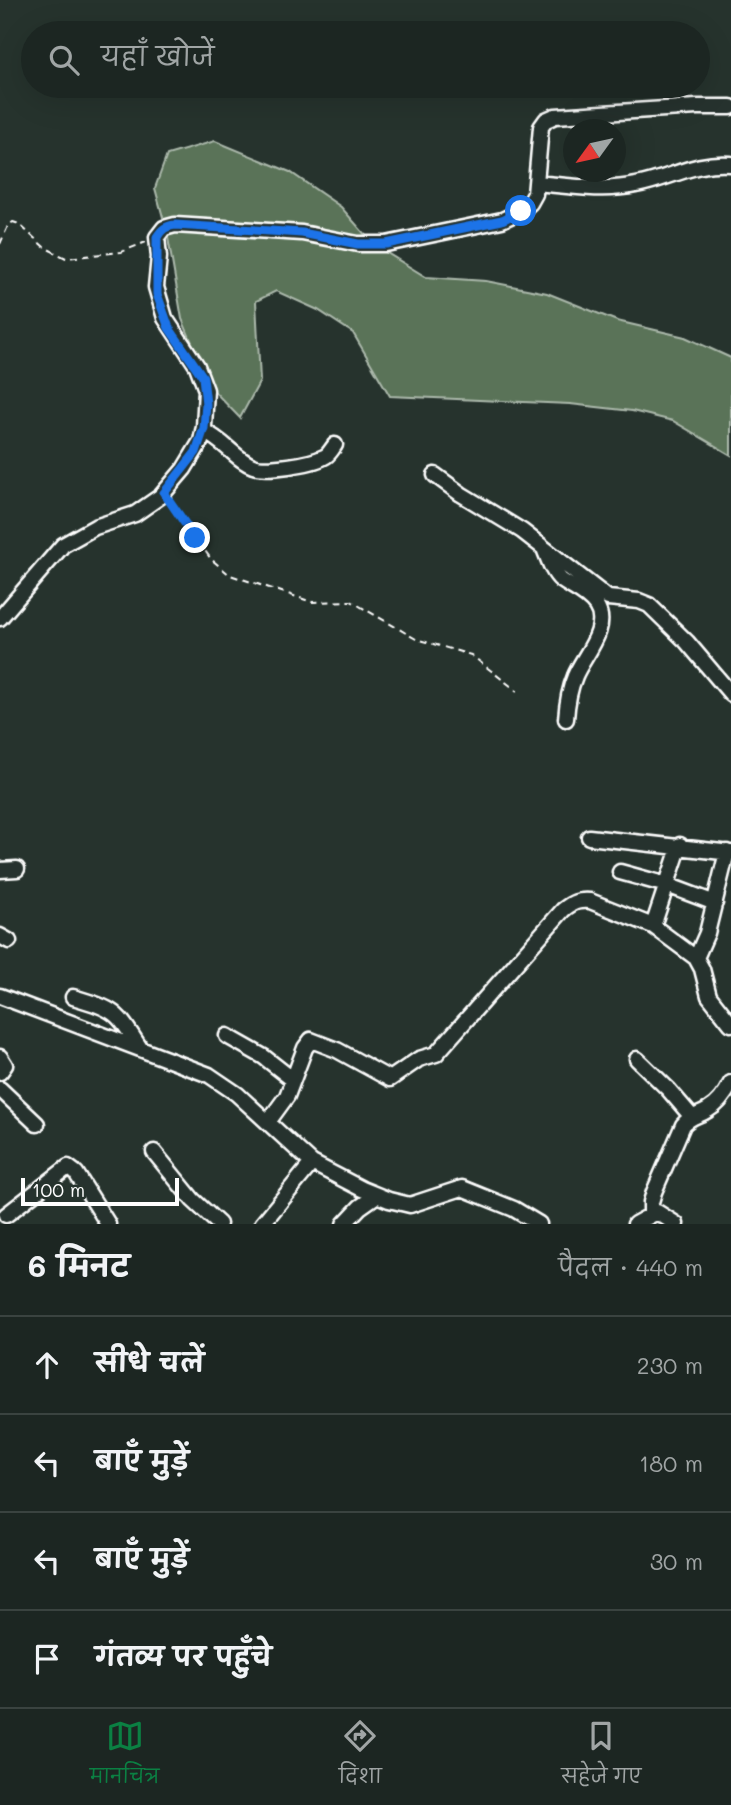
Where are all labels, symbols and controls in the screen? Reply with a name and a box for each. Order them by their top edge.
search box [21,21,710,98]
text: यहाँ खोजें [101,39,214,73]
icon: search [45,41,83,79]
north arrow [563,119,626,182]
route start [505,195,536,226]
route end [179,522,210,553]
scale bar [21,1175,178,1207]
text: 100 m [32,1177,85,1202]
text: 6 मिनट [28,1245,130,1285]
text: पैदल · 440 m [558,1252,703,1282]
text: सीधे चलें [95,1345,204,1379]
icon: ahead [28,1346,66,1384]
text: 230 m [637,1350,703,1380]
text: बाएँ मुड़ें [95,1443,189,1477]
icon: left [28,1444,66,1482]
text: 180 m [639,1448,703,1478]
text: बाएँ मुड़ें [95,1541,189,1575]
icon: left [28,1542,66,1580]
text: 30 m [650,1546,703,1576]
text: गंतव्य पर पहुँचे [95,1639,272,1673]
icon: arrive [28,1640,66,1678]
tab: मानचित्र [90,1717,159,1797]
tab: दिशा [339,1717,382,1797]
tab: सहेजे गए [561,1717,641,1797]

